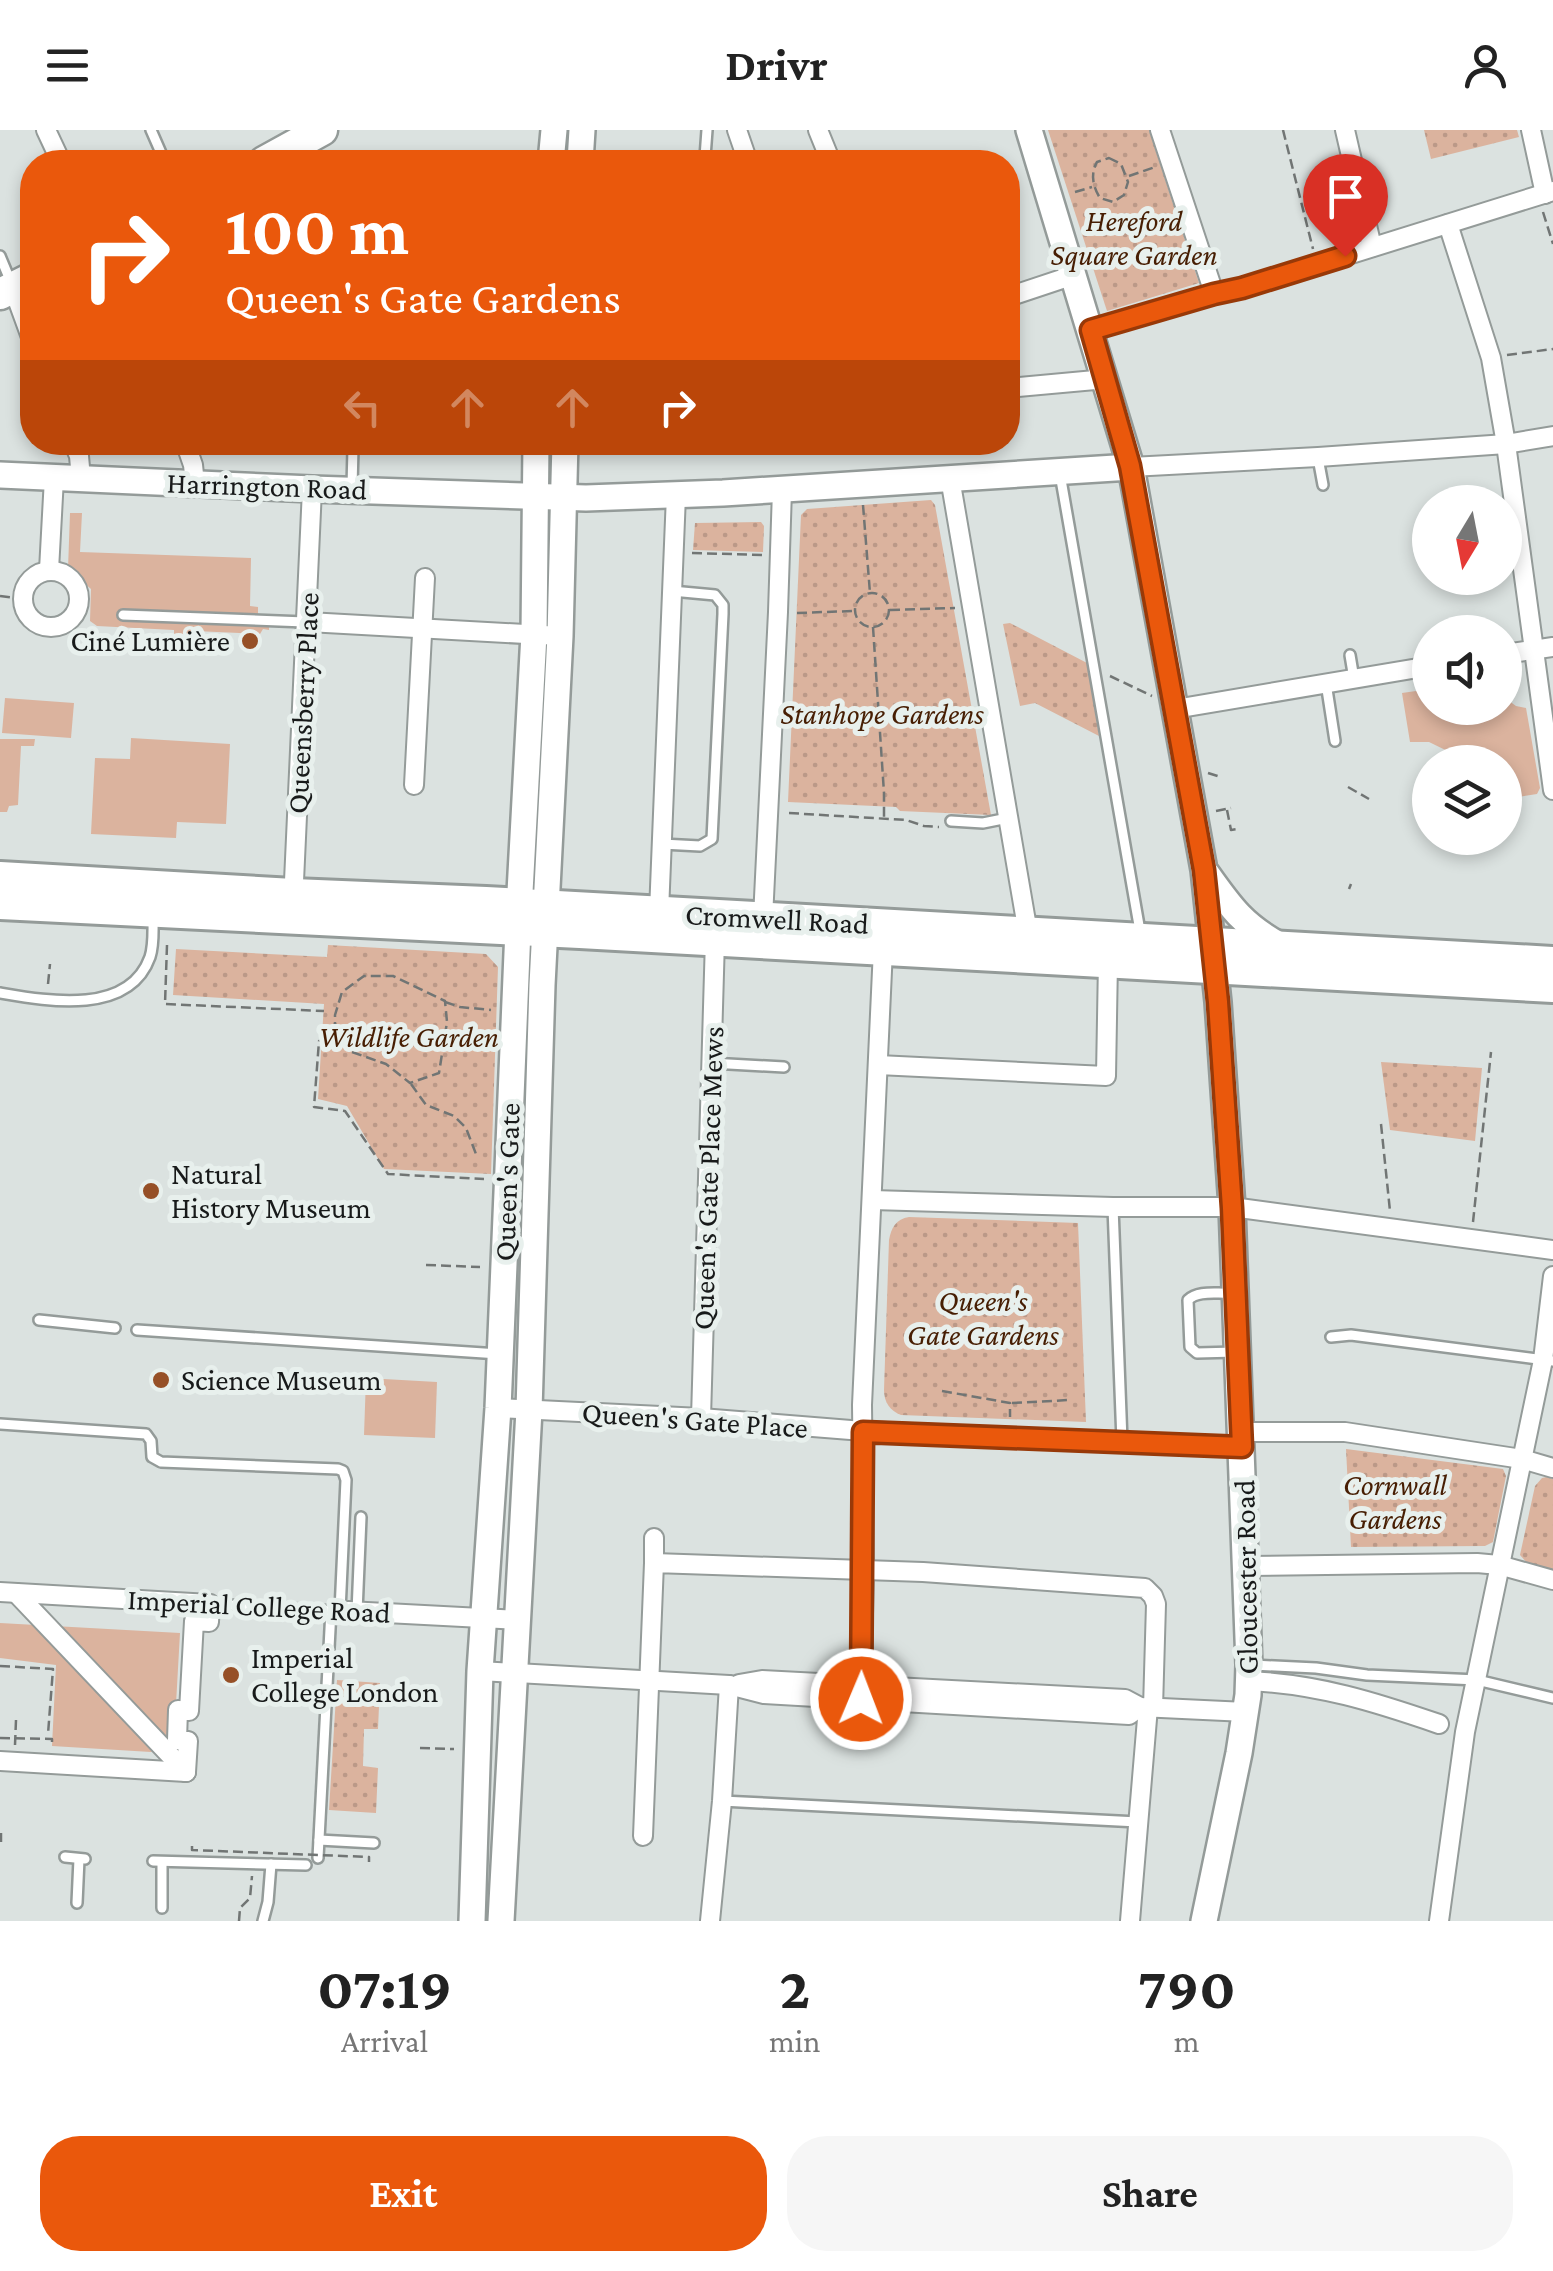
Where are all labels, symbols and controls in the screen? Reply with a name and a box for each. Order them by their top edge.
icon: menu [40,38,95,93]
icon: person [1458,38,1513,93]
text: Drivr [725,40,828,90]
pin [1303,154,1388,257]
icon: arrive [1318,169,1373,224]
icon: right [60,190,190,320]
text: 100 m [225,191,409,269]
park label: Hereford Square Garden [1050,204,1218,272]
text: Queen's Gate Gardens [225,273,621,323]
icon: left [335,380,390,435]
icon: ahead [440,380,495,435]
icon: ahead [545,380,600,435]
icon: right [650,380,705,435]
street label: Harrington Road [166,466,368,506]
north arrow [1412,485,1522,595]
map controls [1412,485,1522,855]
street label: Queensberry Place [280,591,326,815]
button: sound [1412,615,1522,725]
place label: Ciné Lumière [71,624,230,657]
marker: Ciné Lumière [239,630,261,652]
park label: Stanhope Gardens [780,697,984,731]
button: layers [1412,745,1522,855]
street label: Cromwell Road [684,897,870,940]
park label: Wildlife Garden [319,1020,499,1054]
street label: Queen's Gate Place Mews [686,1026,729,1330]
street label: Queen's Gate [487,1102,526,1262]
place label: Natural History Museum [171,1157,371,1225]
marker: Natural History Museum [140,1180,162,1202]
park label: Queen's Gate Gardens [907,1284,1060,1351]
place label: Science Museum [181,1363,382,1396]
marker: Science Museum [150,1369,172,1391]
street label: Queen's Gate Place [581,1395,809,1444]
park label: Cornwall Gardens [1343,1468,1448,1535]
street label: Gloucester Road [1227,1479,1264,1675]
street label: Imperial College Road [127,1582,392,1630]
place label: Imperial College London [251,1641,438,1709]
position arrow [809,1647,913,1751]
marker: Imperial College London [220,1664,242,1686]
text: 07:19 [317,1954,452,2021]
text: 2 [779,1954,810,2021]
text: 790 [1138,1954,1236,2021]
text: Arrival [341,2023,428,2059]
text: min [769,2023,820,2059]
text: m [1174,2023,1200,2059]
button: Exit [40,2136,767,2251]
button: Share [787,2136,1513,2251]

